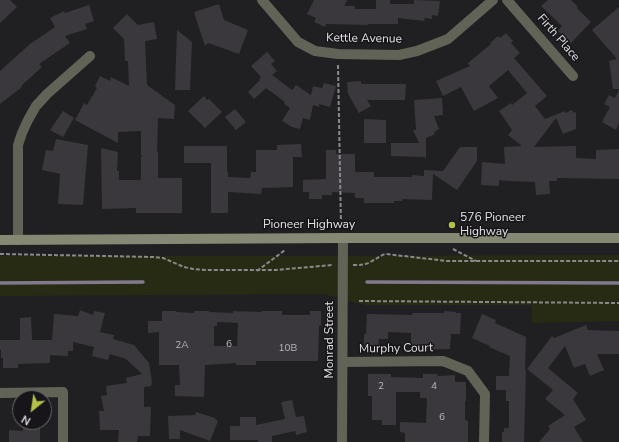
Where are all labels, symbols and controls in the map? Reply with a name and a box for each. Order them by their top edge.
street label: Firth Place [534,12,582,64]
street label: Kettle Avenue [326,31,402,47]
place label: 576 Pioneer Highway [460,211,526,239]
street label: Pioneer Highway [263,218,355,232]
marker: 576 Pioneer Highway [447,220,457,230]
street label: Monrad Street [323,301,337,379]
house number: 6 [226,339,232,351]
house number: 2A [175,340,189,352]
street label: Murphy Court [359,341,433,357]
house number: 10B [279,343,297,355]
house number: 2 [378,381,384,393]
house number: 4 [431,381,437,393]
north arrow [12,390,52,430]
text: N [19,411,34,429]
house number: 6 [439,412,445,424]

